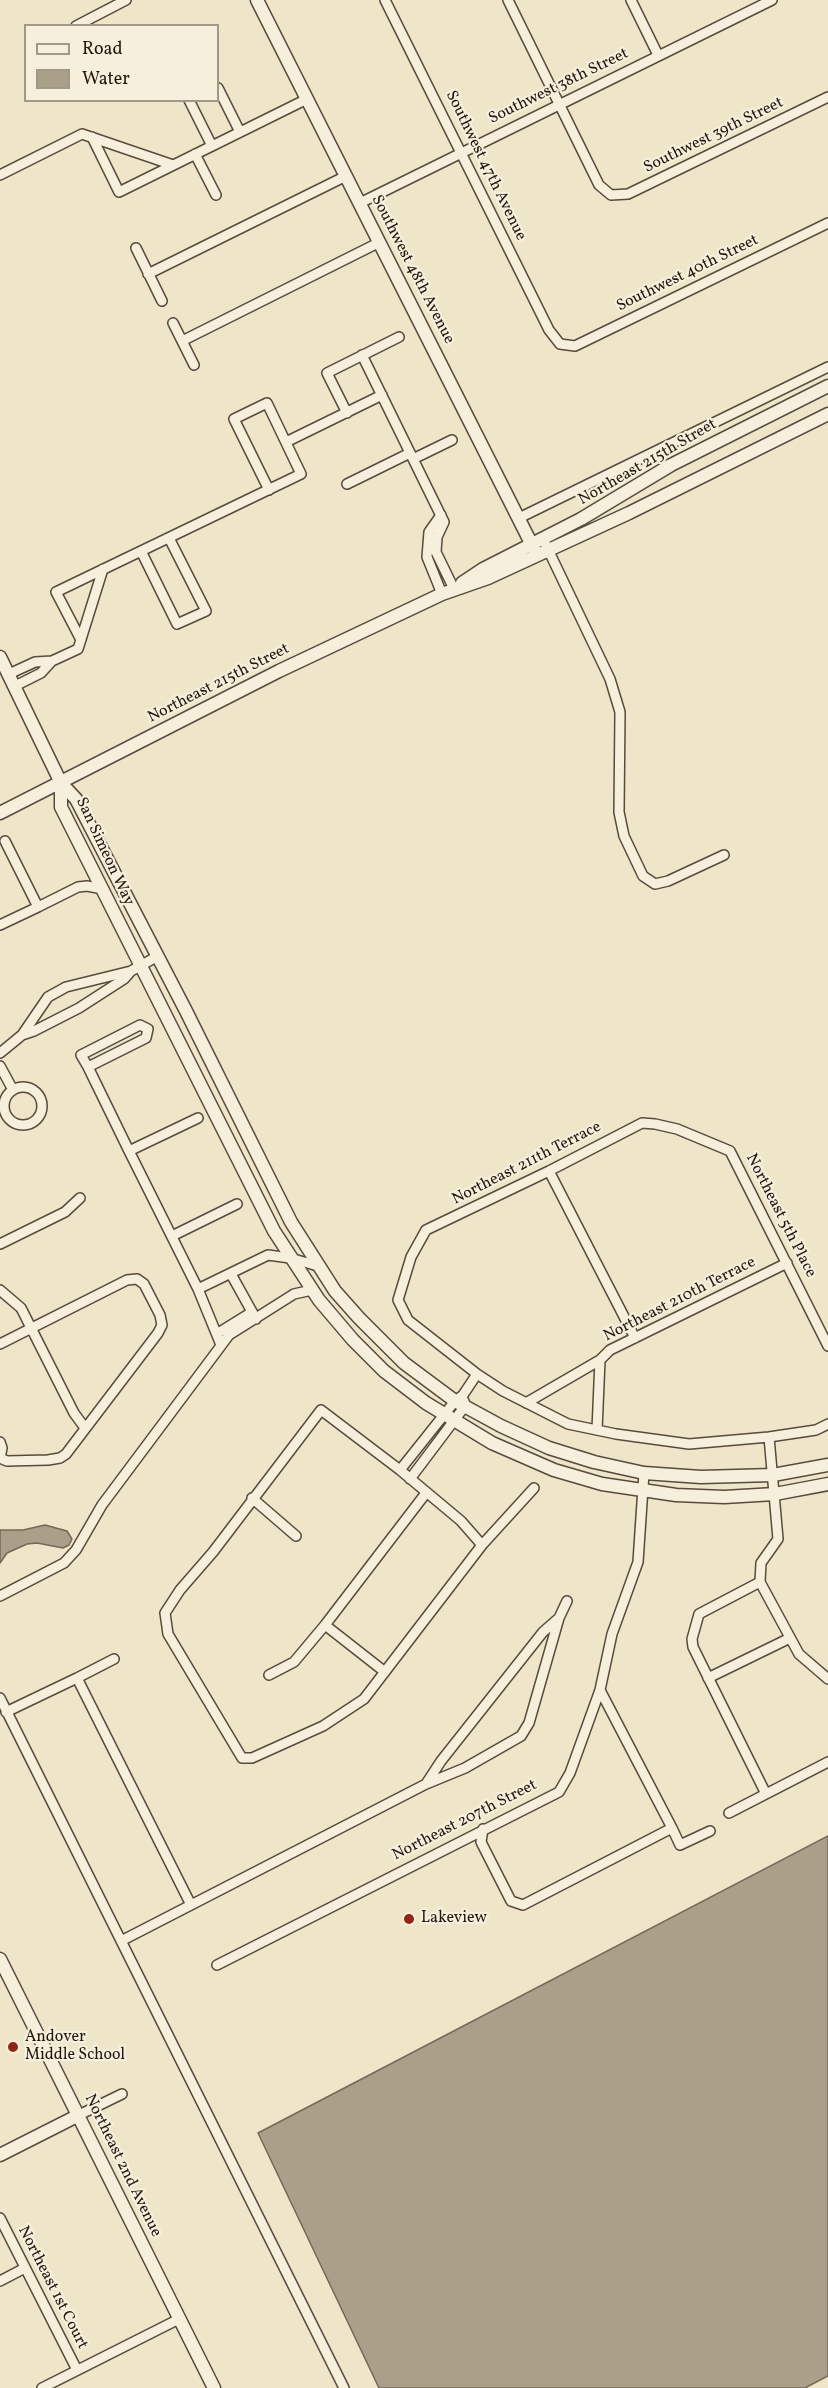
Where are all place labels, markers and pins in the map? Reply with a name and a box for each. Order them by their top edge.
place label: Lakeview [421,1909,487,1929]
marker: Lakeview [402,1912,416,1926]
place label: Andover Middle School [25,2028,125,2066]
marker: Andover Middle School [6,2040,20,2054]

